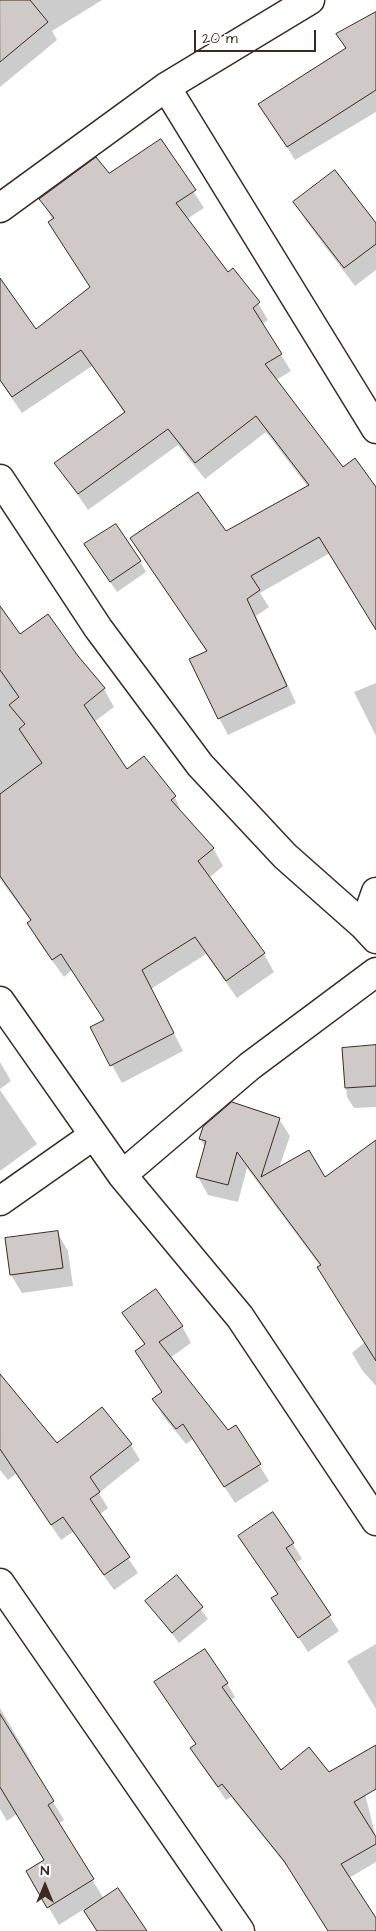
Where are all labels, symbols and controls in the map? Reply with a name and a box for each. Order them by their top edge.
scale bar [196,20,318,52]
text: 20 m [202,28,238,49]
north arrow [20,1861,70,1911]
text: N [41,1861,49,1881]

